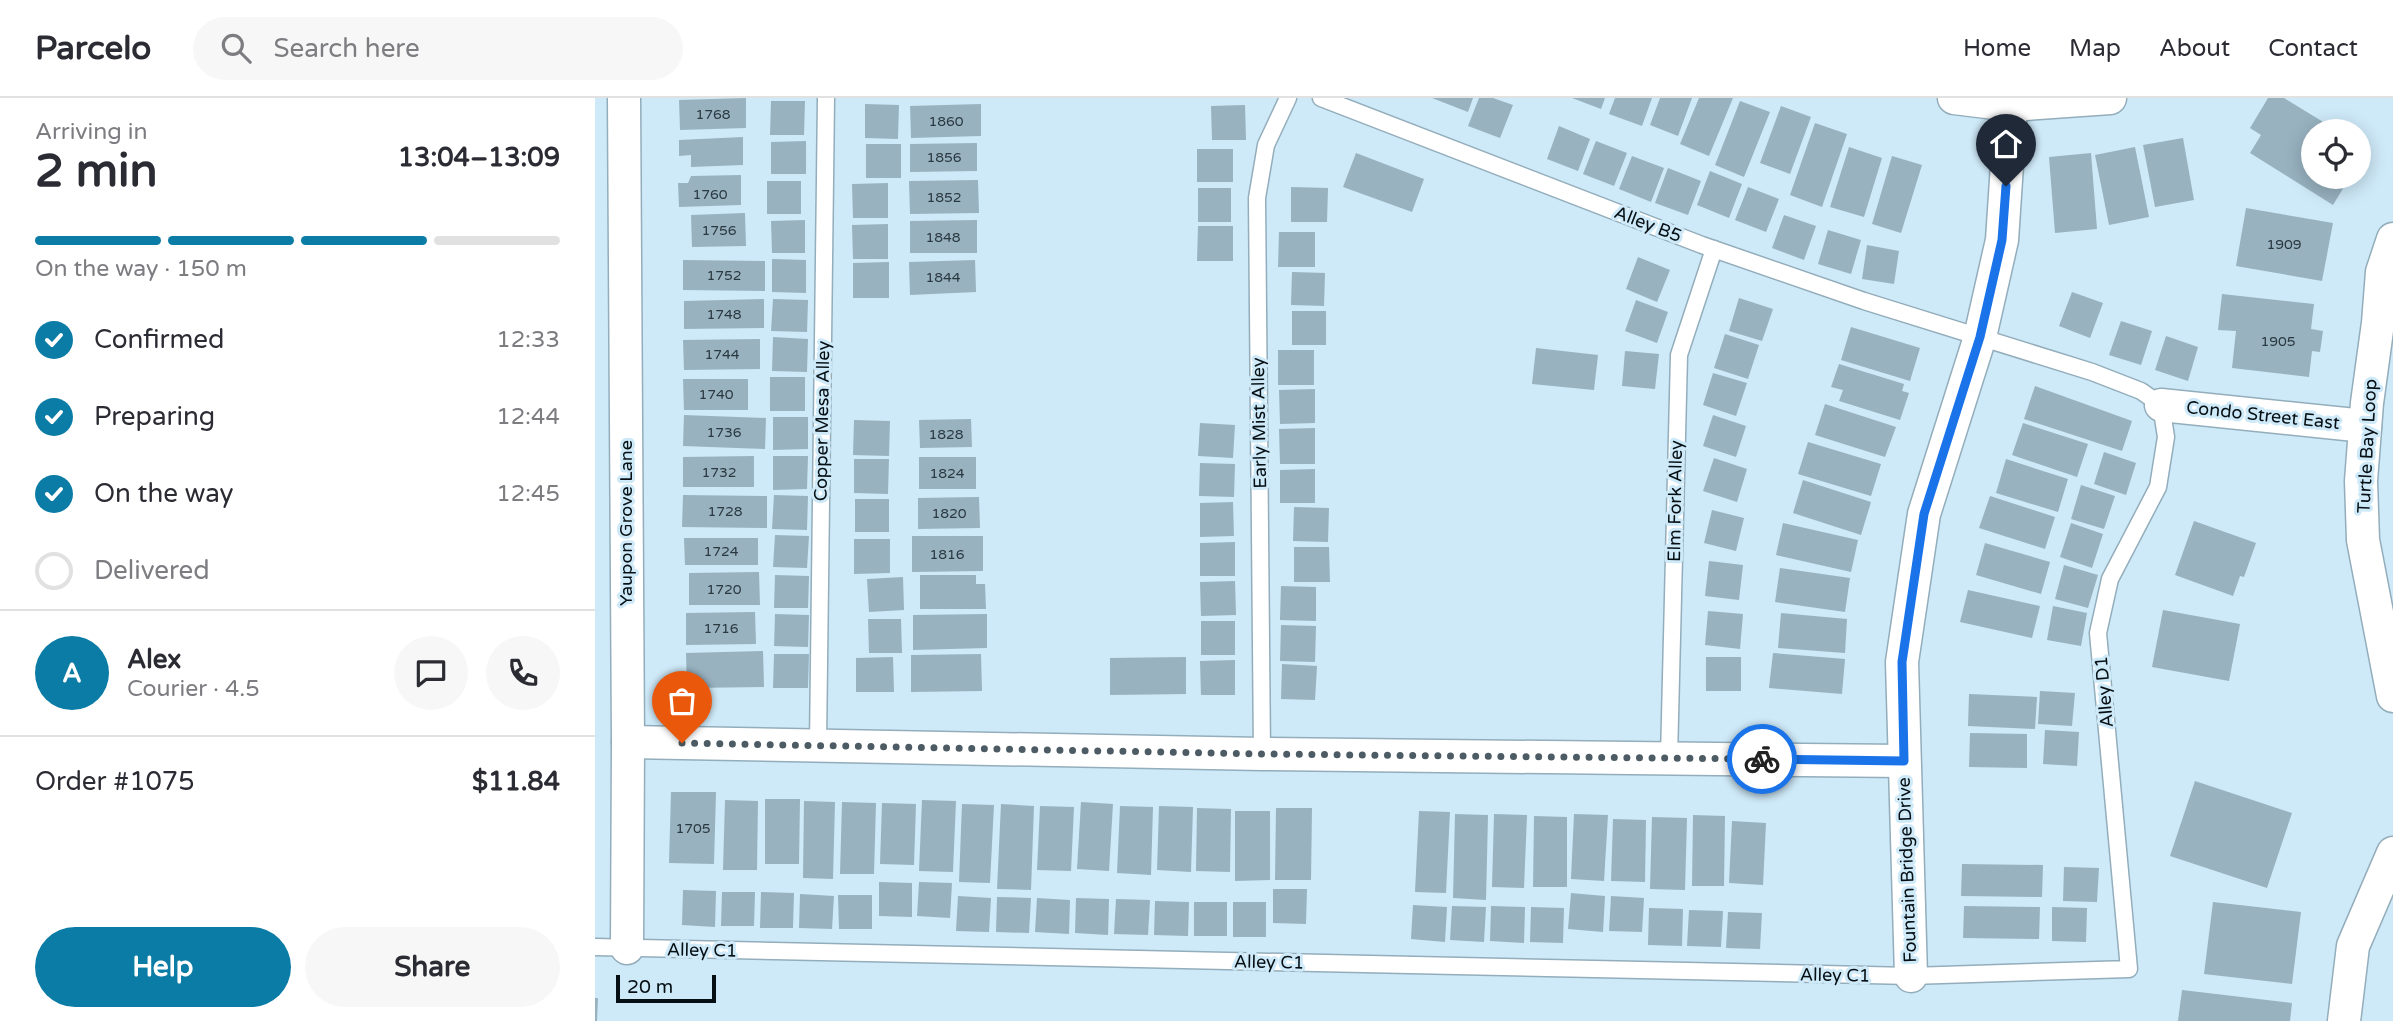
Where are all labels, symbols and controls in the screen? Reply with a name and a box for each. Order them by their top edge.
search box [193,17,683,80]
text: Parcelo [35,29,151,68]
icon: search [217,29,255,67]
text: Search here [273,33,420,64]
text: Home [1963,34,2031,63]
text: Map [2069,34,2121,63]
text: About [2159,34,2230,63]
text: Contact [2268,34,2358,63]
house number: 1768 [695,106,731,123]
house number: 1860 [928,113,964,130]
pin [1976,114,2036,186]
text: Arriving in [35,118,148,146]
map controls [2301,119,2371,189]
button: locate [2301,119,2371,189]
icon: home [1987,125,2025,163]
text: 13:04–13:09 [398,142,560,173]
text: 2 min [35,144,158,199]
house number: 1856 [926,149,962,166]
house number: 1760 [692,186,728,203]
house number: 1852 [926,189,962,206]
street label: Alley B5 [1611,201,1685,247]
house number: 1756 [701,222,737,239]
house number: 1848 [925,229,961,246]
house number: 1909 [2266,236,2302,253]
text: On the way · 150 m [35,255,247,283]
house number: 1752 [706,267,742,284]
house number: 1844 [925,269,961,286]
house number: 1748 [706,306,742,323]
icon: check [35,321,73,359]
text: Confirmed [94,324,224,355]
text: 12:33 [496,326,560,354]
house number: 1905 [2260,333,2296,350]
street label: Copper Mesa Alley [810,340,834,501]
house number: 1744 [704,346,740,363]
street label: Early Mist Alley [1247,357,1271,489]
street label: Turtle Bay Loop [2352,378,2382,514]
house number: 1740 [698,386,734,403]
street label: Condo Street East [2185,396,2341,434]
icon: check [35,398,73,436]
text: Preparing [94,401,215,432]
text: 12:44 [496,403,560,431]
house number: 1736 [706,424,742,441]
house number: 1828 [928,426,964,443]
street label: Yaupon Grove Lane [615,440,637,606]
street label: Elm Fork Alley [1663,440,1687,562]
house number: 1732 [701,464,737,481]
house number: 1824 [929,465,965,482]
icon: check [35,475,73,513]
text: On the way [94,478,234,509]
text: 12:45 [496,480,560,508]
house number: 1728 [707,503,743,520]
house number: 1820 [931,505,967,522]
house number: 1724 [703,543,739,560]
house number: 1816 [929,546,965,563]
text: Delivered [94,555,210,586]
house number: 1720 [706,581,742,598]
house number: 1716 [703,620,739,637]
button: chat [394,636,468,710]
button: phone [486,636,560,710]
text: Alex [127,644,181,675]
street label: Alley D1 [2090,655,2118,729]
text: A [62,658,82,689]
pin [652,671,712,743]
text: Courier · 4.5 [127,675,260,703]
icon: bag [663,682,701,720]
courier [1727,724,1797,794]
icon: bike [1743,740,1781,778]
text: Order #1075 [35,766,195,797]
text: $11.84 [472,766,560,797]
street label: Fountain Bridge Drive [1893,777,1921,963]
house number: 1705 [675,820,711,837]
button: Help [35,927,291,1007]
button: Share [305,927,560,1007]
street label: Alley C1 [667,938,737,962]
street label: Alley C1 [1234,950,1304,974]
street label: Alley C1 [1800,963,1870,987]
scale bar [616,972,716,1004]
text: 20 m [627,976,673,998]

